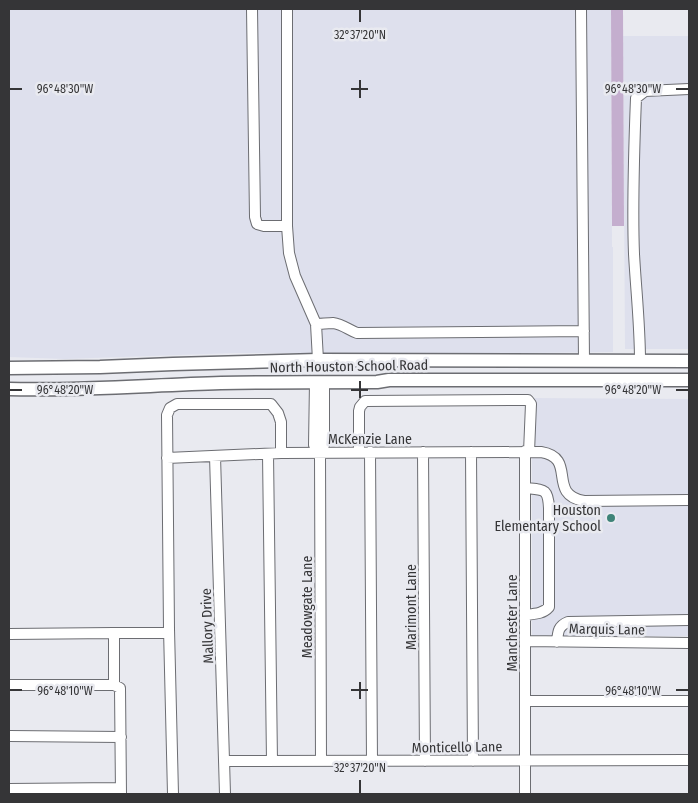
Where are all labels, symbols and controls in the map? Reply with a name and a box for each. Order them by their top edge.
text: 32°37'20"N [334,28,386,42]
text: 96°48'30"W [37,82,93,96]
text: 96°48'30"W [605,82,661,96]
street label: North Houston School Road [270,357,428,376]
text: 96°48'20"W [37,383,93,397]
text: 96°48'20"W [605,383,661,397]
street label: McKenzie Lane [328,431,412,448]
place label: Houston Elementary School [494,502,601,535]
marker: Houston Elementary School [605,512,617,524]
street label: Meadowgate Lane [299,556,316,658]
street label: Marimont Lane [403,564,420,650]
street label: Manchester Lane [504,574,521,672]
street label: Mallory Drive [198,588,217,664]
street label: Marquis Lane [569,620,645,639]
text: 96°48'10"W [37,684,93,698]
text: 96°48'10"W [605,684,661,698]
street label: Monticello Lane [412,738,503,757]
text: 32°37'20"N [334,761,386,775]

